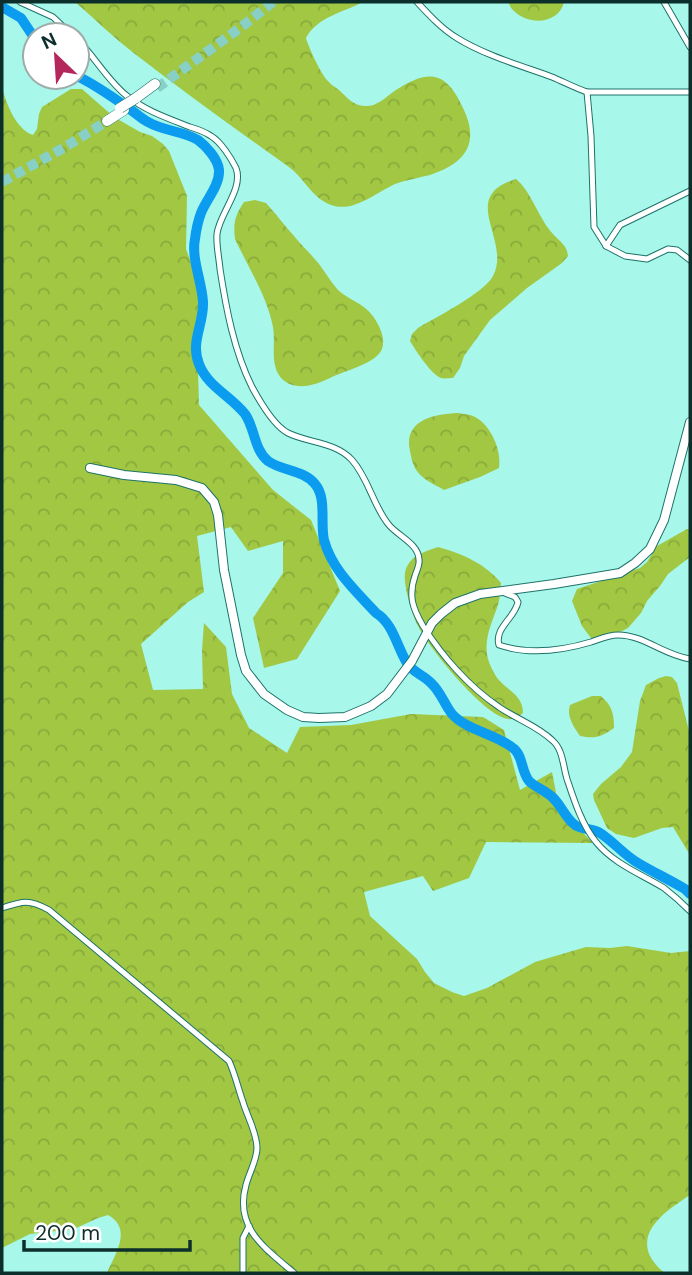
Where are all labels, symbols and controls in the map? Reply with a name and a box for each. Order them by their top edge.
north arrow [21,21,91,91]
text: N [37,27,61,55]
scale bar [24,1208,191,1252]
text: 200 m [35,1219,100,1247]

